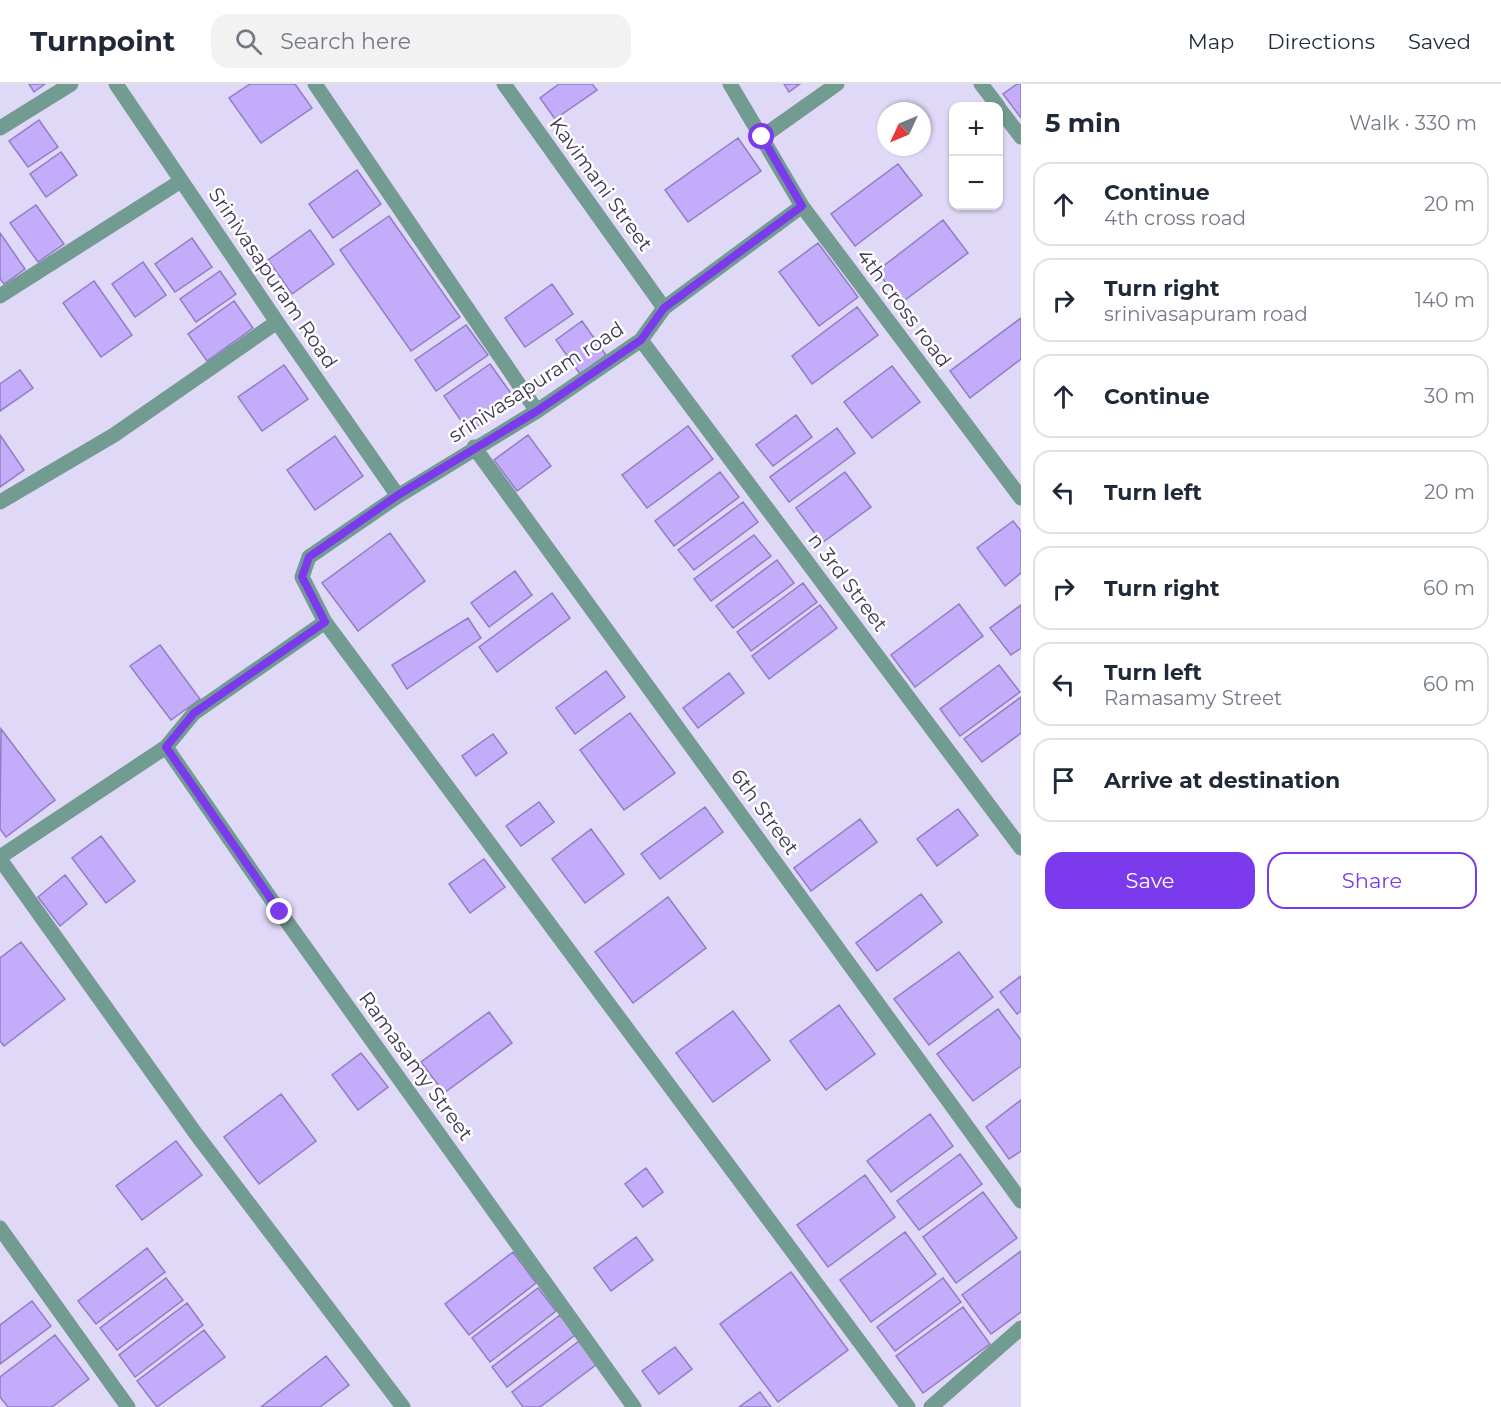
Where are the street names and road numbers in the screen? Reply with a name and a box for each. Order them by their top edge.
street label: Kavimani Street [544,112,658,256]
street label: Srinivasapuram Road [203,183,343,373]
street label: 4th cross road [852,244,956,372]
street label: srinivasapuram road [444,316,628,448]
street label: n 3rd Street [803,528,893,636]
street label: 6th Street [726,765,804,859]
street label: Ramasamy Street [354,987,478,1145]

